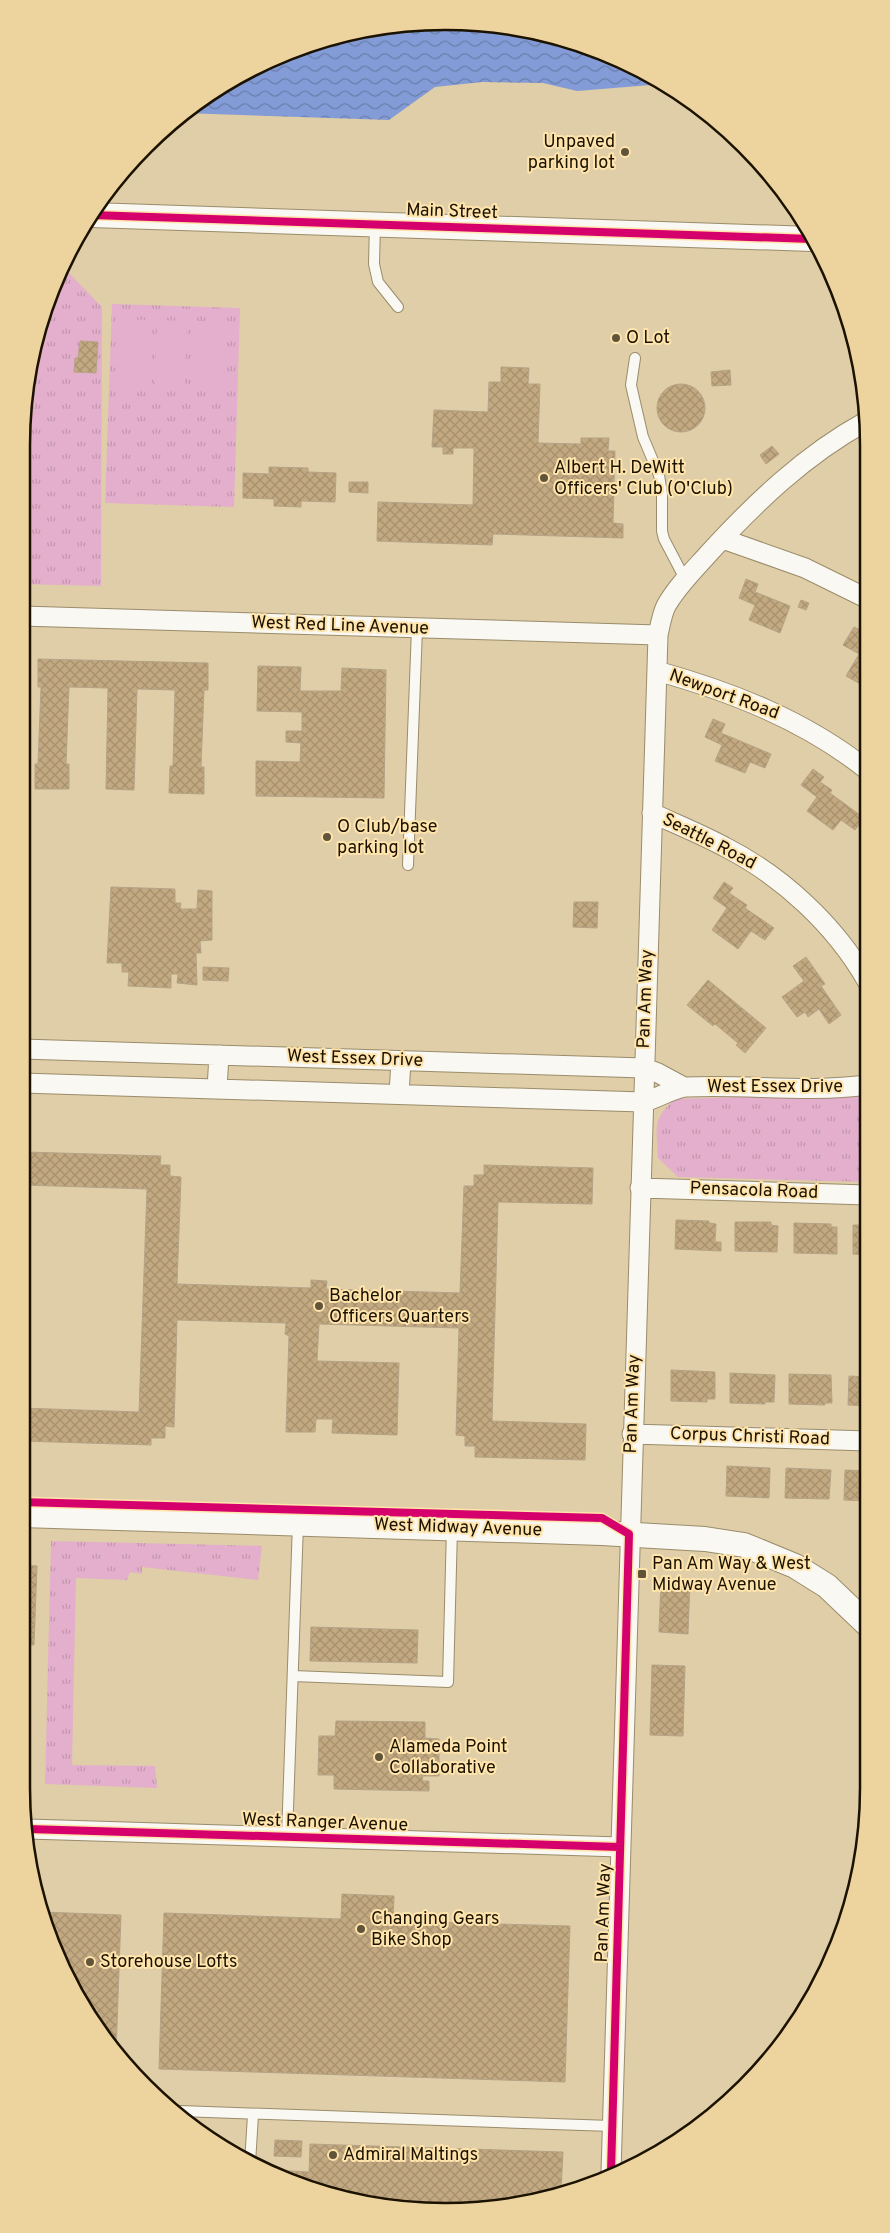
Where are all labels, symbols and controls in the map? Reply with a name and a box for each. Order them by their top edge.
place label: Unpaved parking lot [528,131,615,175]
marker: Unpaved parking lot [619,146,631,158]
street label: Main Street [406,199,498,225]
place label: O Lot [626,327,670,350]
marker: O Lot [610,332,622,344]
place label: Albert H. DeWitt Officers' Club (O'Club) [554,457,733,501]
marker: Albert H. DeWitt Officers' Club (O'Club) [538,472,550,484]
street label: West Red Line Avenue [251,611,429,641]
street label: Newport Road [666,664,782,726]
street label: Seattle Road [658,808,760,876]
place label: O Club/base parking lot [337,816,437,860]
marker: O Club/base parking lot [321,831,333,843]
street label: Pan Am Way [633,949,659,1049]
street label: West Essex Drive [287,1045,423,1073]
street label: West Essex Drive [707,1076,843,1099]
street label: Pensacola Road [689,1177,819,1205]
place label: Bachelor Officers Quarters [329,1285,469,1329]
marker: Bachelor Officers Quarters [313,1300,325,1312]
street label: Pan Am Way [620,1354,646,1454]
street label: Corpus Christi Road [670,1423,830,1451]
street label: West Midway Avenue [374,1514,542,1542]
place label: Pan Am Way & West Midway Avenue [652,1553,811,1597]
marker: Pan Am Way & West Midway Avenue [636,1568,648,1580]
place label: Alameda Point Collaborative [389,1736,508,1780]
marker: Alameda Point Collaborative [373,1751,385,1763]
street label: West Ranger Avenue [242,1809,408,1837]
street label: Pan Am Way [591,1863,617,1963]
place label: Changing Gears Bike Shop [371,1908,499,1952]
marker: Changing Gears Bike Shop [355,1923,367,1935]
place label: Storehouse Lofts [100,1951,237,1974]
marker: Storehouse Lofts [84,1956,96,1968]
place label: Admiral Maltings [343,2144,478,2167]
marker: Admiral Maltings [327,2149,339,2161]

